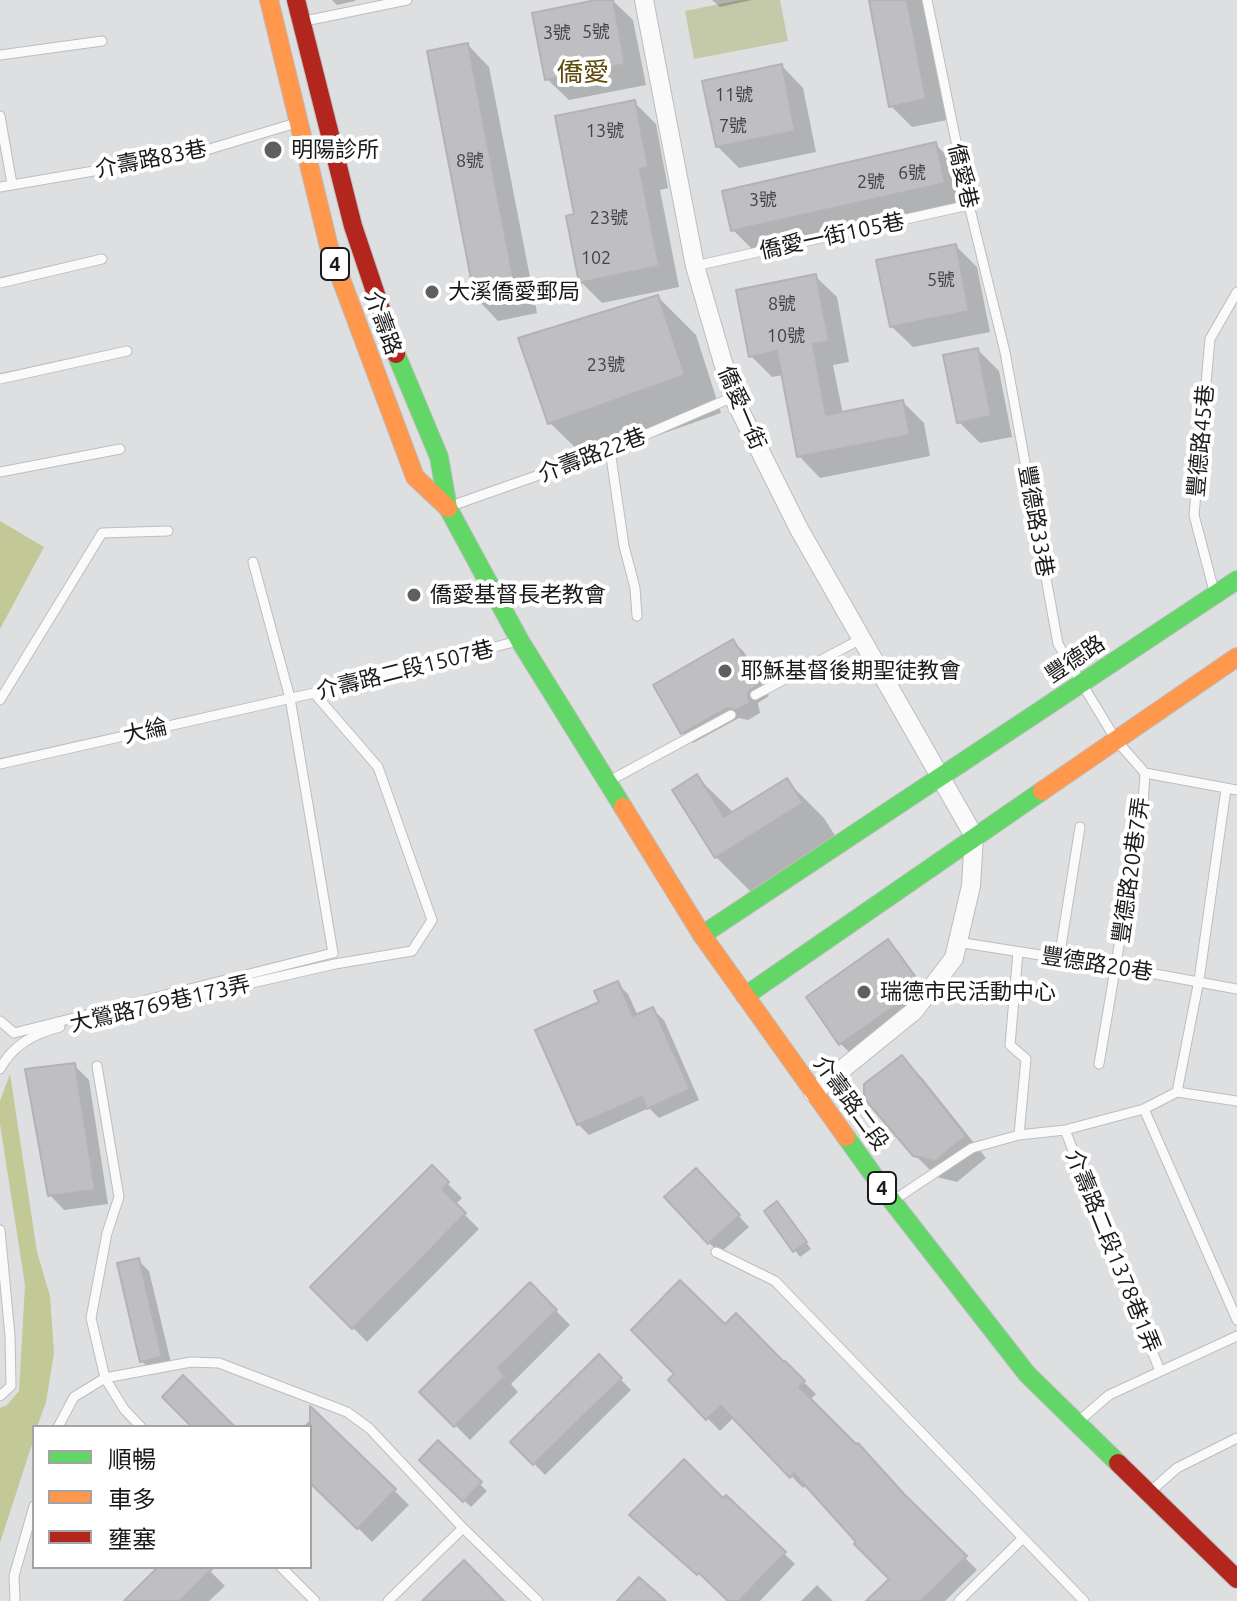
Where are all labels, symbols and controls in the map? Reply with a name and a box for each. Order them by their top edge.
house number: 5號 [582,21,610,43]
house number: 3號 [543,22,571,44]
district label: 僑愛 [557,56,609,88]
house number: 11號 [715,84,753,106]
house number: 7號 [719,115,747,137]
house number: 13號 [586,120,624,142]
street label: 介壽路83巷 [93,135,209,183]
place label: 明陽診所 [291,137,379,163]
marker: 明陽診所 [262,139,284,161]
street label: 僑愛巷 [943,141,983,211]
house number: 8號 [456,150,484,172]
house number: 6號 [898,162,926,184]
house number: 2號 [857,171,885,193]
house number: 3號 [749,189,777,211]
house number: 23號 [590,207,628,229]
street label: 僑愛一街105巷 [757,208,907,264]
house number: 102 [581,247,611,269]
road number: 4 [321,248,349,280]
house number: 5號 [927,269,955,291]
place label: 大溪僑愛郵局 [448,279,580,305]
marker: 大溪僑愛郵局 [423,283,441,301]
street label: 介壽路 [359,287,407,359]
house number: 8號 [768,293,796,315]
house number: 10號 [767,325,805,347]
house number: 23號 [587,354,625,376]
street label: 僑愛一街 [713,362,771,454]
street label: 豐德路45巷 [1183,384,1219,498]
street label: 介壽路22巷 [535,422,649,488]
street label: 豐德路33巷 [1013,463,1059,579]
place label: 僑愛基督長老教會 [430,582,606,608]
marker: 僑愛基督長老教會 [405,586,423,604]
street label: 豐德路 [1040,630,1110,688]
street label: 介壽路二段1507巷 [314,635,496,705]
place label: 耶穌基督後期聖徒教會 [741,658,961,684]
marker: 耶穌基督後期聖徒教會 [716,662,734,680]
street label: 大綸 [121,713,169,749]
street label: 豐德路20巷7弄 [1108,795,1154,945]
street label: 豐德路20巷 [1039,942,1155,986]
street label: 大鶯路769巷173弄 [67,970,253,1038]
place label: 瑞德市民活動中心 [880,979,1056,1005]
marker: 瑞德市民活動中心 [855,983,873,1001]
street label: 介壽路二段 [808,1051,894,1155]
street label: 介壽路二段1378巷1弄 [1060,1146,1166,1356]
road number: 4 [868,1172,896,1204]
legend [32,1425,312,1569]
text: 順暢 [108,1446,156,1473]
text: 車多 [108,1486,156,1513]
text: 壅塞 [108,1526,156,1553]

